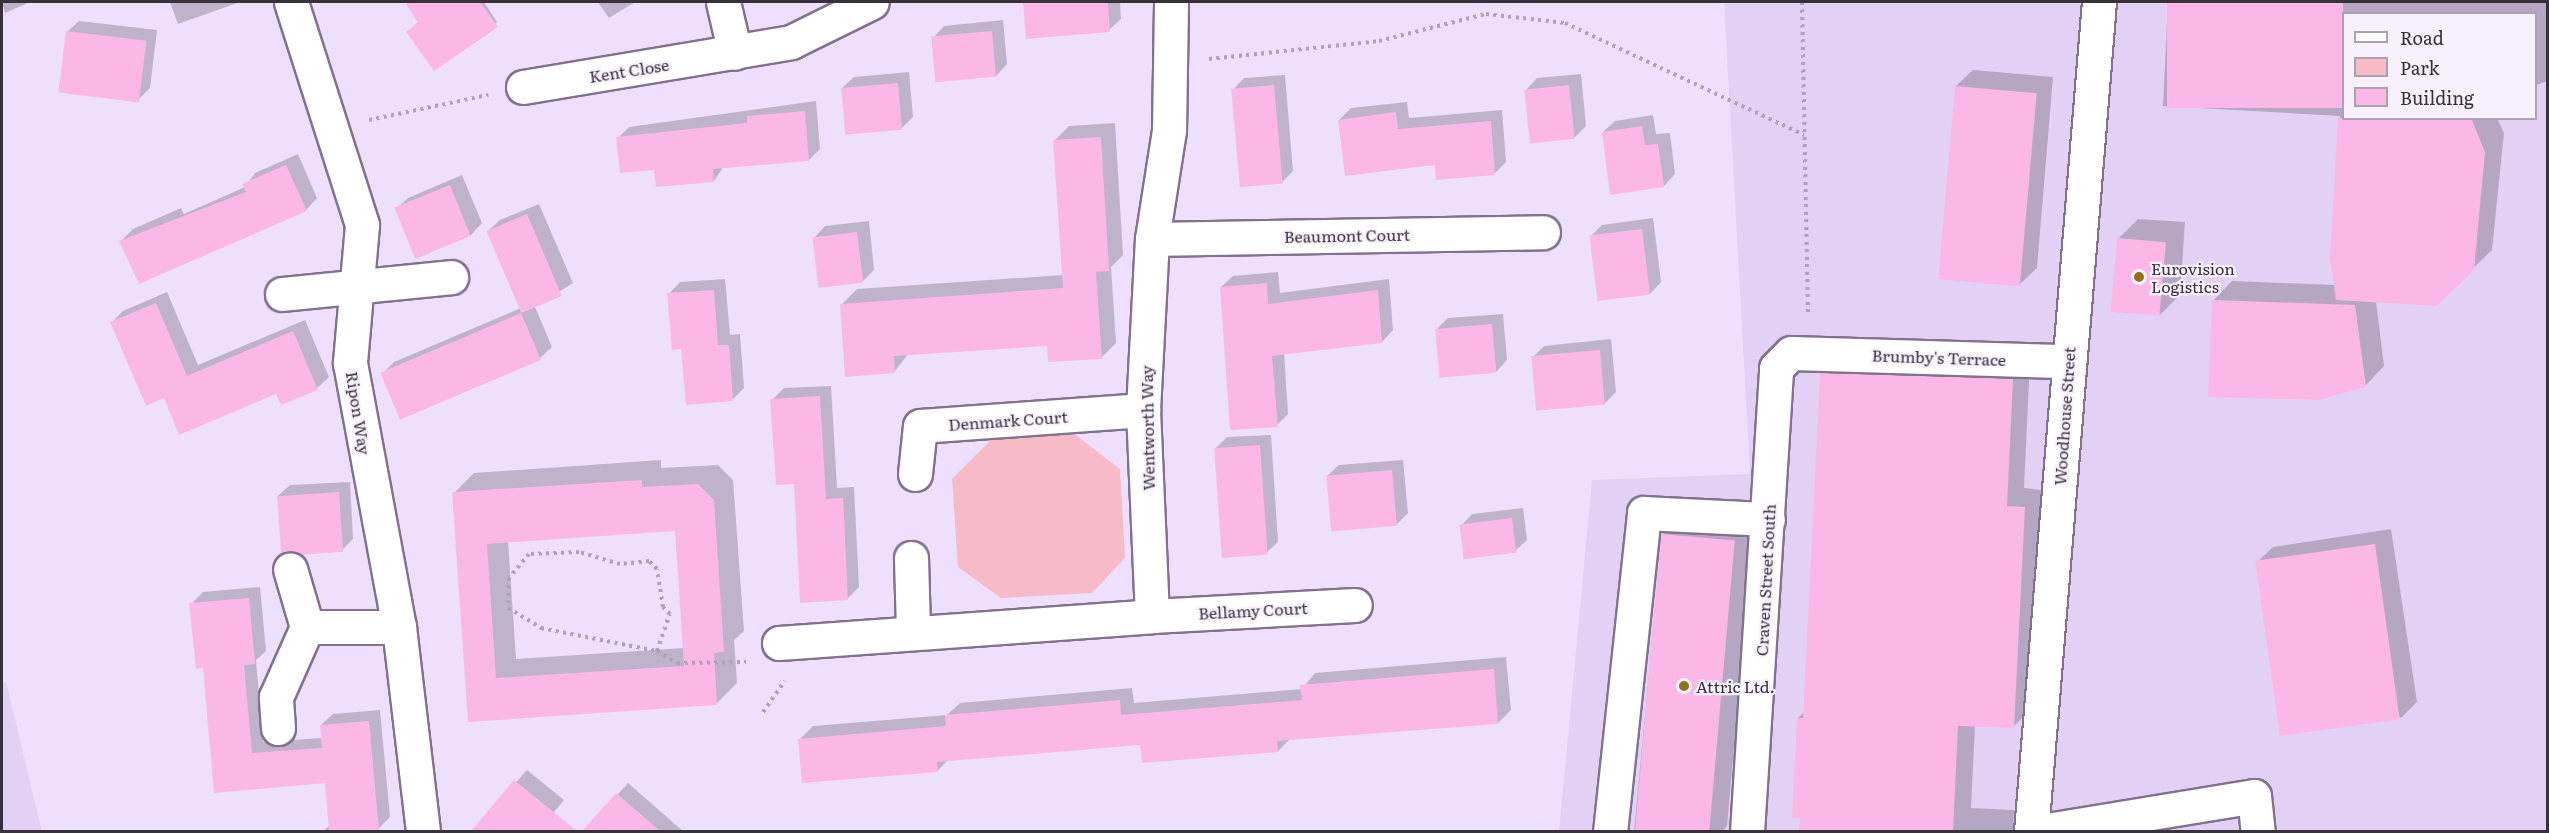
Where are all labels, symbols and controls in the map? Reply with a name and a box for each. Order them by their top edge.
legend [2342,12,2537,120]
text: Road [2400,24,2444,51]
street label: Kent Close [588,54,670,86]
text: Park [2400,54,2439,81]
text: Building [2400,84,2474,111]
street label: Beaumont Court [1284,224,1410,246]
place label: Eurovision Logistics [2151,258,2235,296]
marker: Eurovision Logistics [2132,270,2146,284]
street label: Brumby's Terrace [1871,345,2007,369]
street label: Woodhouse Street [2050,346,2078,486]
street label: Wentworth Way [1136,365,1158,491]
street label: Ripon Way [343,370,375,456]
street label: Denmark Court [948,406,1068,434]
street label: Craven Street South [1751,503,1779,657]
street label: Bellamy Court [1198,598,1308,622]
place label: Attric Ltd. [1696,676,1775,696]
marker: Attric Ltd. [1677,679,1691,693]

